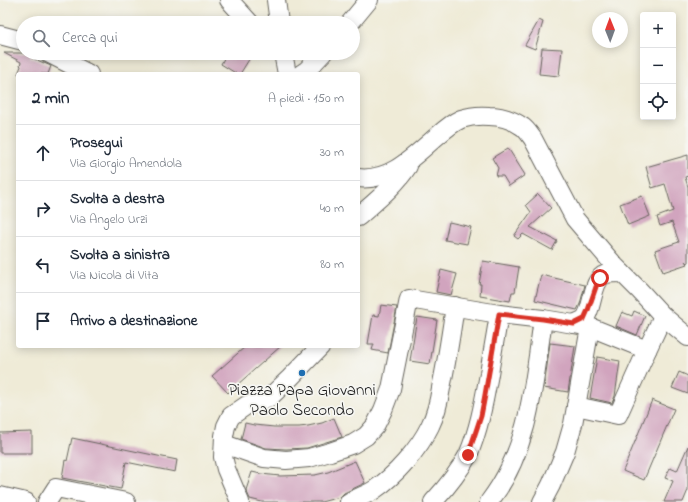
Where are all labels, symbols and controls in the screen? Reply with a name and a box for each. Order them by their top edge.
north arrow [592,12,628,48]
map controls [640,12,676,120]
button: + [640,12,676,48]
search box [16,16,360,60]
icon: search [30,27,52,49]
text: Cerca qui [62,27,118,49]
button: − [640,48,676,84]
button: locate [640,84,676,120]
text: 2 min [32,86,69,111]
text: A piedi · 150 m [268,89,344,108]
text: Prosegui [70,132,123,154]
icon: ahead [32,142,54,164]
text: 30 m [320,143,344,162]
text: Via Giorgio Amendola [70,154,182,173]
text: Svolta a destra [70,188,165,210]
icon: right [32,198,54,220]
text: 40 m [320,199,344,218]
text: Via Angelo Urzì [70,210,148,229]
text: Svolta a sinistra [70,244,170,266]
icon: left [32,254,54,276]
text: 80 m [320,255,344,274]
text: Via Nicola di Vita [70,266,158,285]
route start [591,269,609,287]
icon: arrive [32,310,54,332]
text: Arrivo a destinazione [70,310,197,332]
marker: Piazza Papa Giovanni Paolo Secondo [297,368,307,378]
place label: Piazza Papa Giovanni Paolo Secondo [228,378,376,423]
route end [459,446,477,464]

